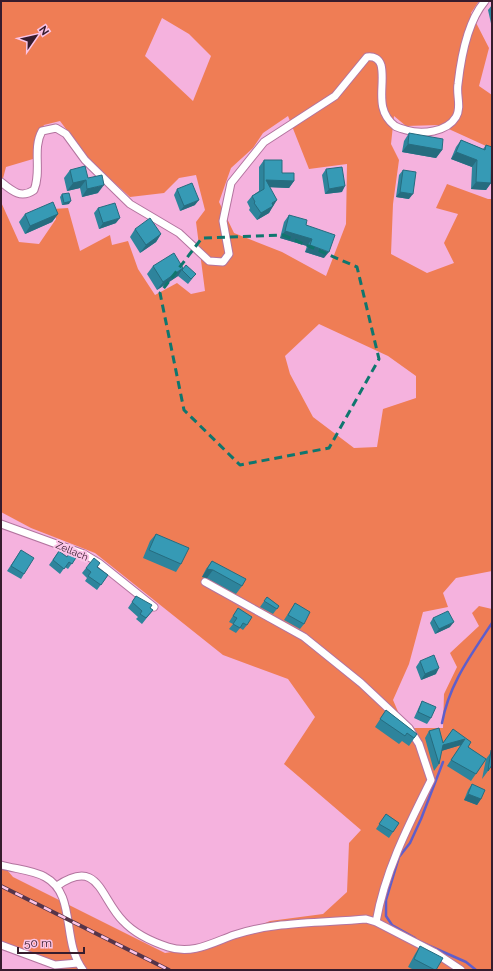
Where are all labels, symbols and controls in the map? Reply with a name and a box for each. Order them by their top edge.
north arrow [16,16,56,56]
text: N [36,24,52,38]
street label: Zellach [54,539,90,563]
scale bar [18,929,84,955]
text: 50 m [24,936,52,950]

